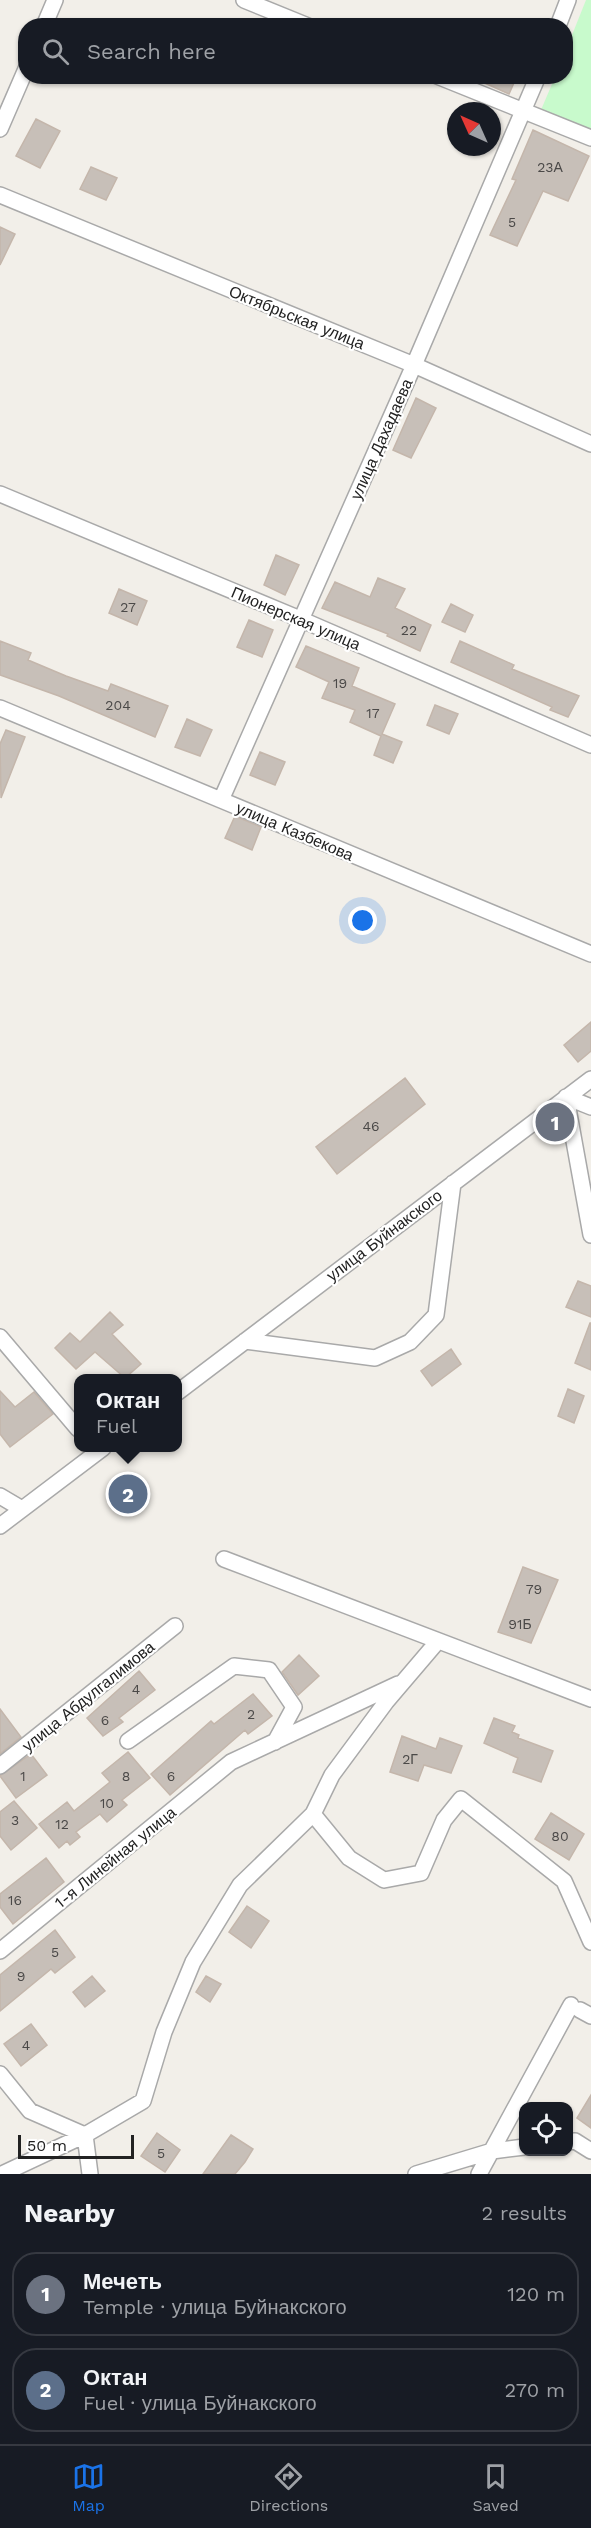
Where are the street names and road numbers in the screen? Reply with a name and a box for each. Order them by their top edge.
street label: Октябрьская улица [226,282,367,353]
street label: улица Дахадаева [346,376,417,503]
street label: Пионерская улица [228,583,363,654]
street label: улица Казбекова [233,798,357,865]
street label: улица Буйнакского [323,1186,446,1285]
street label: улица Абдулгалимова [18,1637,158,1756]
street label: 1-я Линейная улица [51,1803,180,1912]

